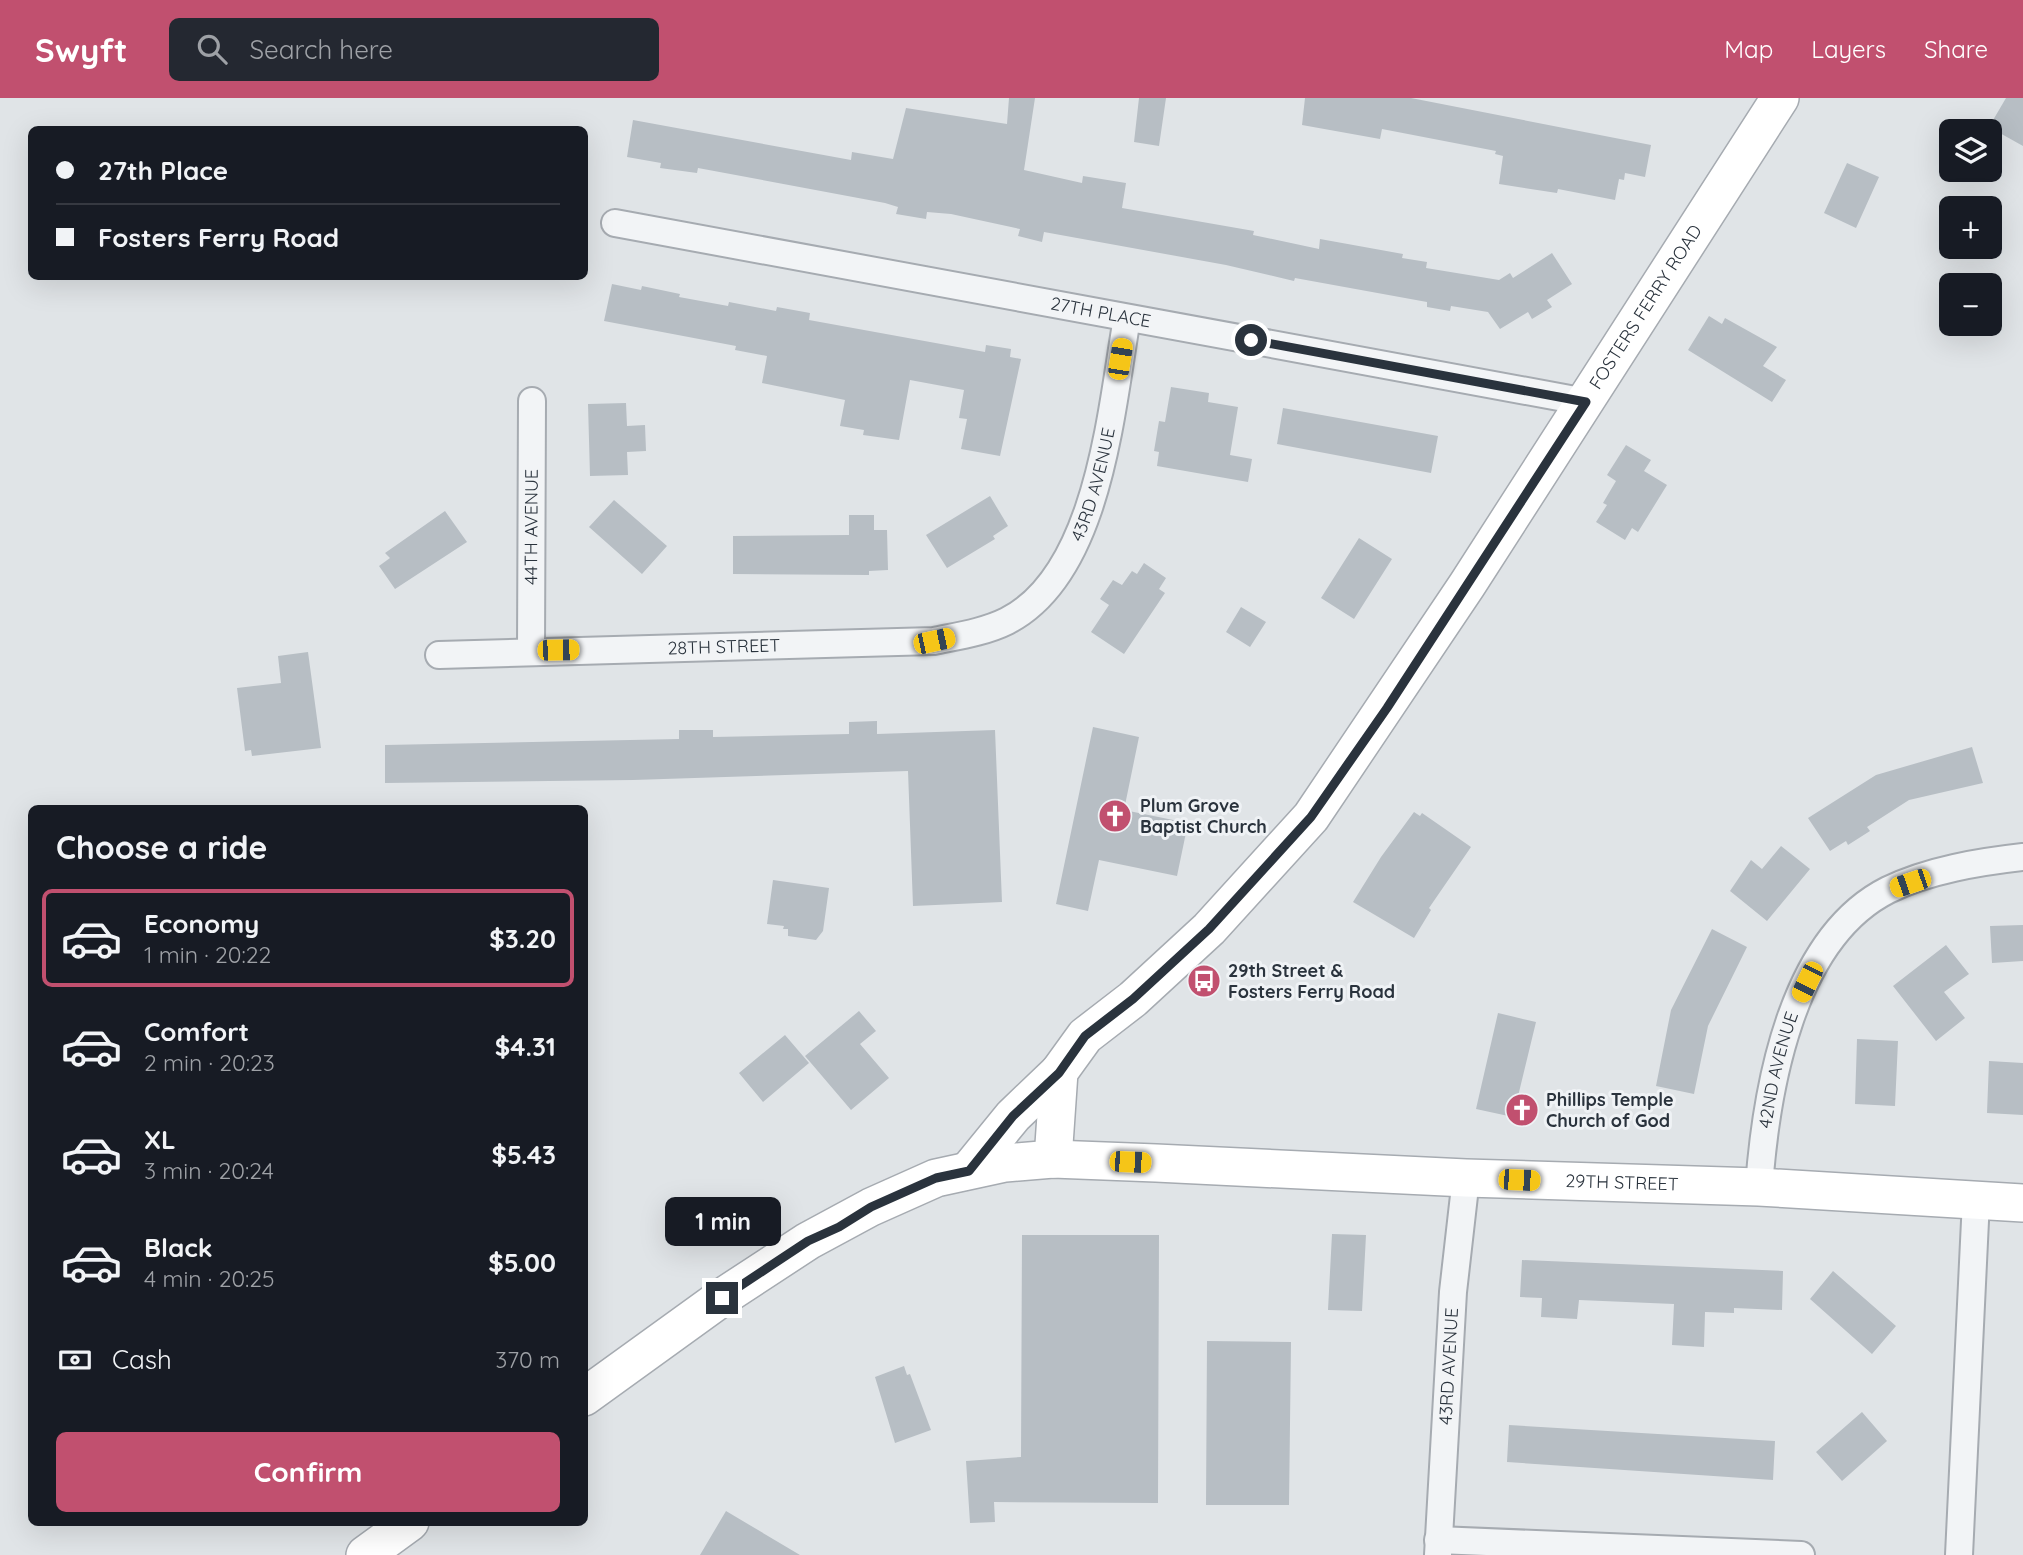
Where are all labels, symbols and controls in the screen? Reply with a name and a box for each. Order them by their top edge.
search box [169,18,659,81]
text: Swyft [35,29,127,70]
icon: search [193,30,231,68]
text: Search here [249,33,393,66]
text: Map [1724,34,1773,64]
text: Layers [1811,34,1886,64]
text: Share [1924,34,1988,64]
map controls [1939,119,2002,336]
button: layers [1939,119,2002,182]
text: 27th Place [98,154,228,187]
button: + [1939,196,2002,259]
street label: FOSTERS FERRY ROAD [1584,220,1707,394]
text: Fosters Ferry Road [98,221,339,254]
button: − [1939,273,2002,336]
street label: 27TH PLACE [1049,292,1153,333]
route start [1235,324,1267,356]
car [1107,337,1134,381]
street label: 43RD AVENUE [1065,426,1120,545]
street label: 44TH AVENUE [519,469,543,585]
car [912,626,957,656]
street label: 28TH STREET [667,633,781,660]
car [537,639,580,661]
place label: Plum Grove Baptist Church [1140,794,1267,838]
church icon: Plum Grove Baptist Church [1096,797,1134,835]
text: Choose a ride [56,827,268,867]
car [1887,866,1934,900]
icon: car [60,907,123,970]
text: Economy [144,907,259,940]
text: $3.20 [489,922,556,955]
text: 1 min · 20:22 [144,940,271,969]
place label: 29th Street & Fosters Ferry Road [1228,959,1395,1003]
car [1789,959,1826,1005]
bus stop icon: 29th Street & Fosters Ferry Road [1185,962,1223,1000]
street label: 42ND AVENUE [1753,1008,1803,1130]
icon: car [60,1015,123,1078]
text: Comfort [144,1015,249,1048]
text: $4.31 [495,1030,556,1063]
text: 2 min · 20:23 [144,1048,275,1077]
place label: Phillips Temple Church of God [1546,1088,1674,1132]
church icon: Phillips Temple Church of God [1503,1091,1541,1129]
icon: car [60,1123,123,1186]
text: XL [144,1123,176,1156]
text: $5.43 [492,1138,556,1171]
car [1109,1151,1152,1173]
text: 3 min · 20:24 [144,1156,274,1185]
car [1498,1169,1541,1191]
street label: 29TH STREET [1565,1169,1679,1196]
callout: 1 min [664,1196,780,1246]
text: 1 min [695,1207,751,1236]
icon: car [60,1231,123,1294]
text: Black [144,1231,213,1264]
text: $5.00 [488,1246,556,1279]
text: 4 min · 20:25 [144,1264,275,1293]
route end [706,1282,738,1314]
street label: 43RD AVENUE [1433,1307,1463,1425]
icon: cash [56,1341,94,1379]
text: Cash [112,1343,172,1376]
text: 370 m [495,1345,560,1374]
button: Confirm [56,1432,560,1512]

